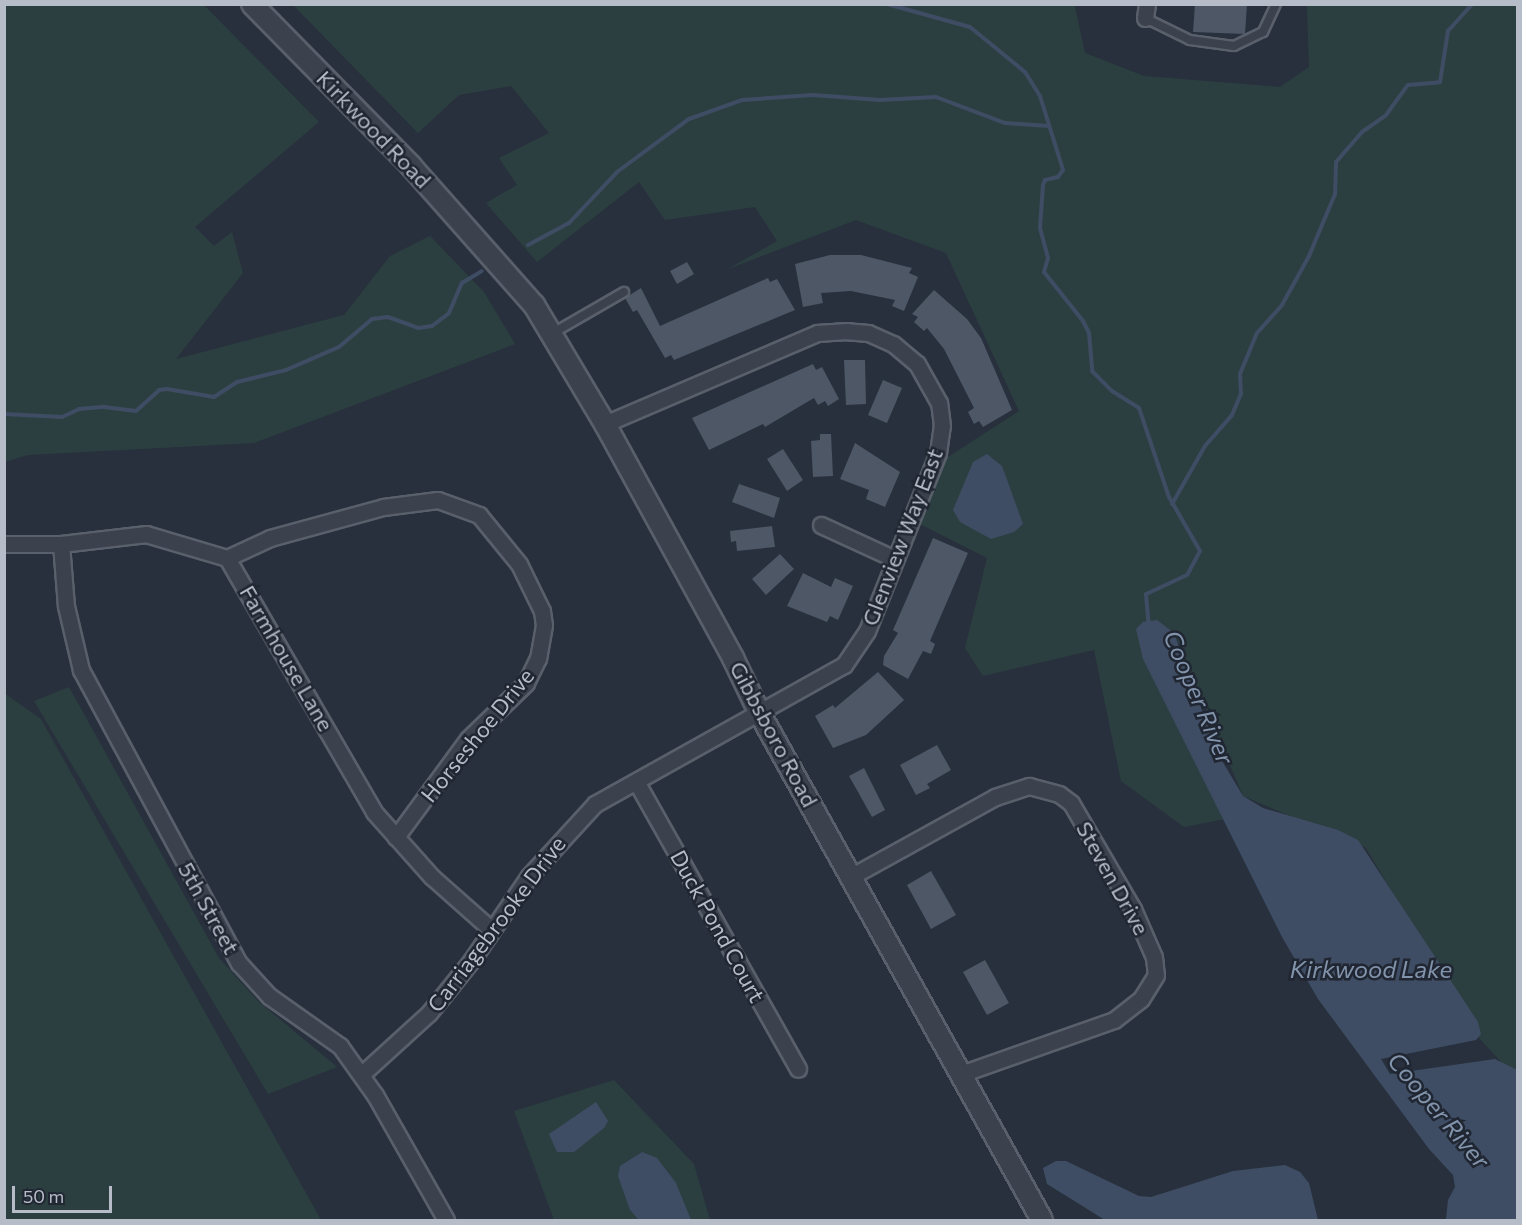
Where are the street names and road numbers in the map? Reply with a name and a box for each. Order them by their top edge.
street label: Kirkwood Road [311,65,437,193]
street label: Glenview Way East [856,445,948,629]
street label: Farmhouse Lane [235,580,339,736]
street label: Gibbsboro Road [725,657,823,811]
street label: Horseshoe Drive [415,663,539,807]
street label: Steven Drive [1071,817,1155,939]
street label: Carriagebrooke Drive [421,831,571,1017]
street label: Duck Pond Court [665,845,771,1007]
street label: 5th Street [173,858,245,958]

